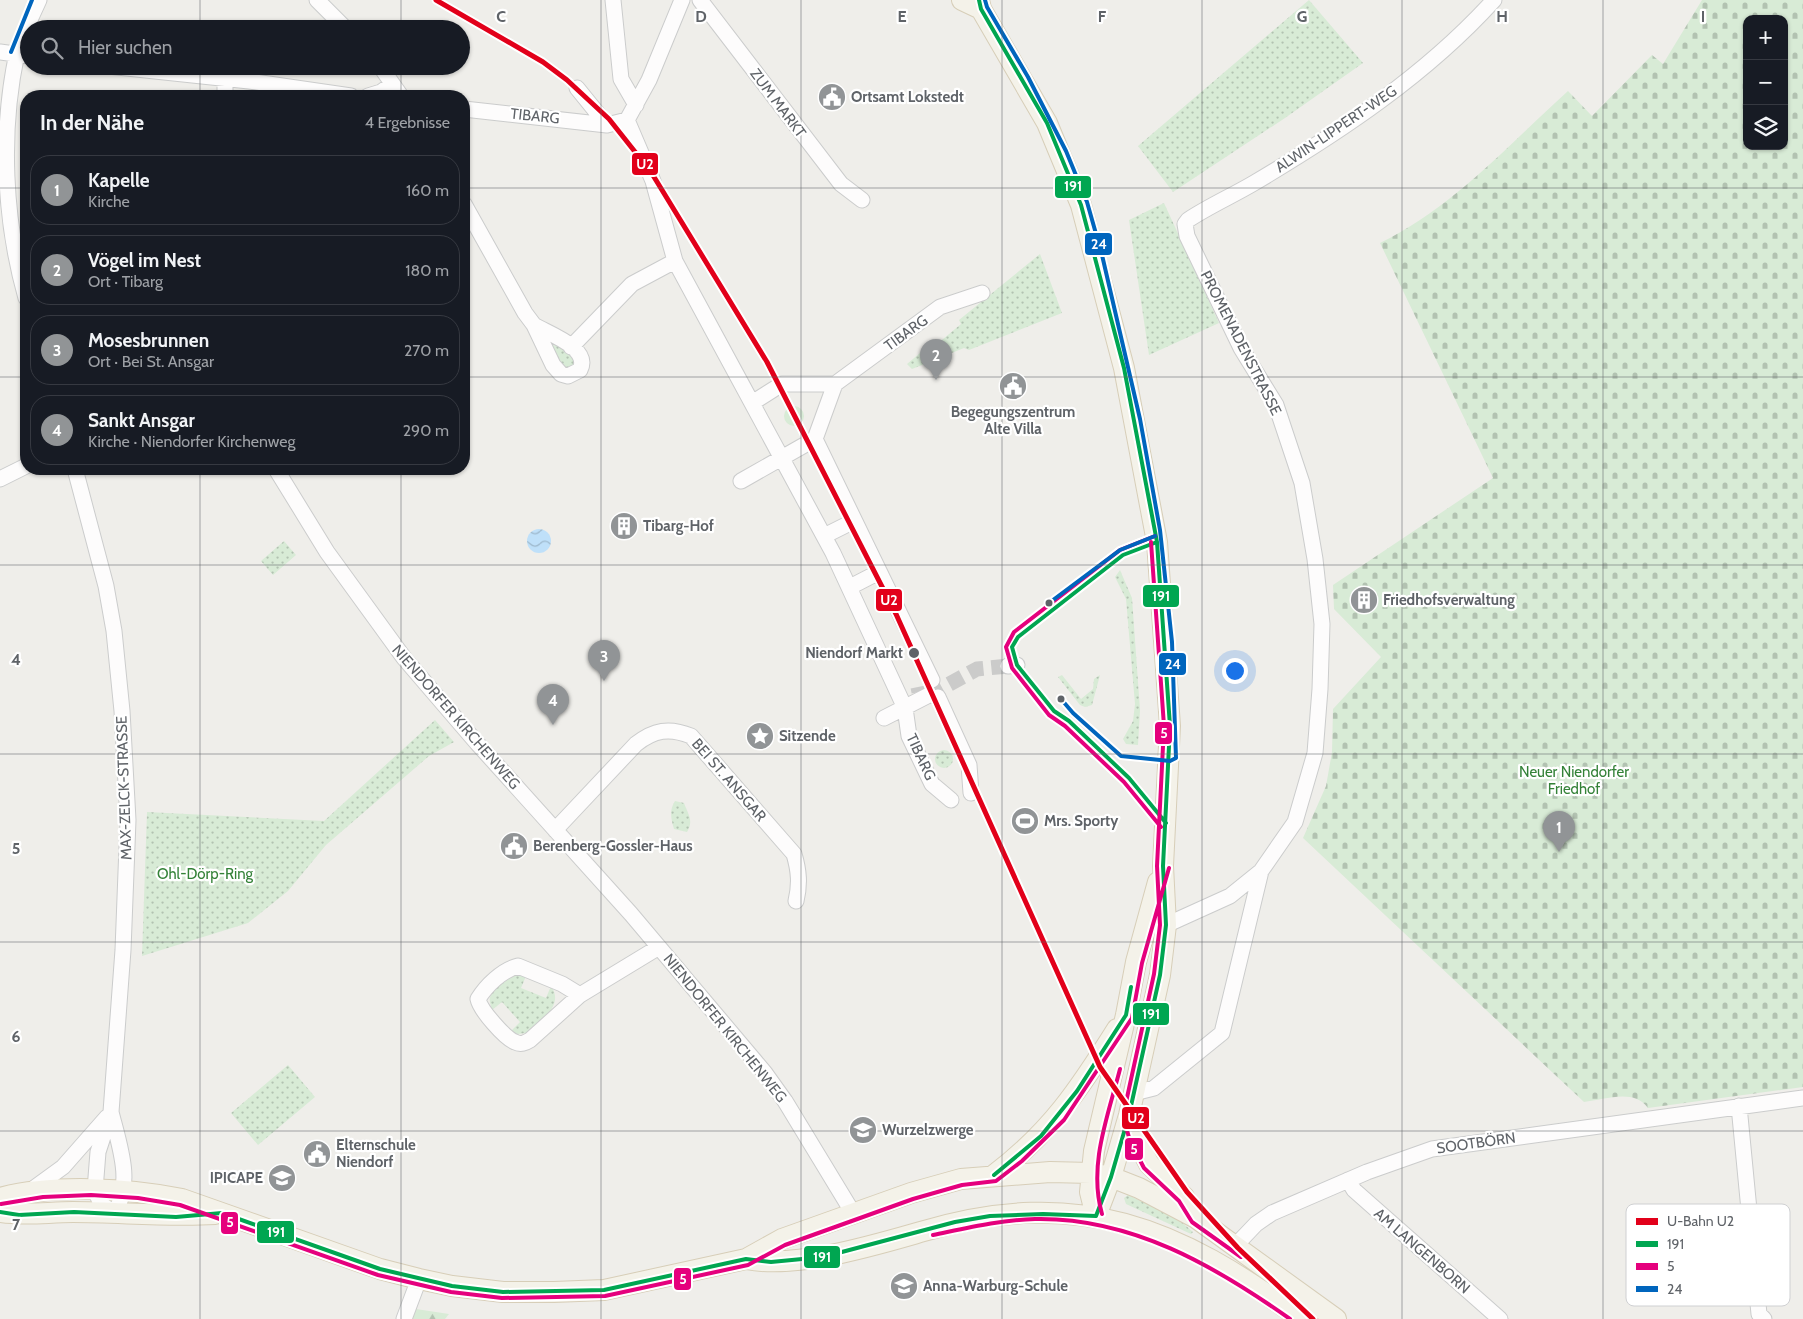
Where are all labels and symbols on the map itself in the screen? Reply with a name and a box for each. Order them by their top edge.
text: C [496,7,506,26]
text: D [695,7,707,26]
text: E [897,7,907,26]
text: F [1098,7,1107,26]
text: G [1297,7,1307,26]
text: H [1496,7,1508,26]
text: I [1701,7,1705,26]
street label: ZUM MARKT [746,65,810,141]
public building icon: Ortsamt Lokstedt [817,82,847,112]
street label: ALWIN-LIPPERT-WEG [1272,82,1400,176]
place label: Ortsamt Lokstedt [851,88,964,106]
street label: TIBARG [510,104,560,128]
line badge: U2 [631,152,659,176]
text: U2 [636,155,654,173]
line badge: 191 [1054,175,1092,199]
text: 191 [1064,177,1082,195]
line badge: 24 [1084,232,1113,256]
text: 24 [1091,235,1107,253]
street label: PROMENADENSTRASSE [1197,268,1285,418]
street label: TIBARG [881,311,931,355]
pin: 2 [920,339,952,380]
public building icon: Begegungszentrum Alte Villa [998,371,1028,401]
place label: Begegungszentrum Alte Villa [951,403,1075,438]
building icon: Tibarg-Hof [609,511,639,541]
place label: Tibarg-Hof [643,517,714,535]
line badge: 191 [1142,584,1180,608]
building icon: Friedhofsverwaltung [1349,585,1379,615]
text: 191 [1152,587,1170,605]
line badge: U2 [875,588,903,612]
text: U2 [880,591,898,609]
place label: Friedhofsverwaltung [1383,591,1515,609]
unlabelled marker [1044,598,1054,608]
pin: 3 [588,640,620,681]
street label: NIENDORFER KIRCHENWEG [388,641,524,793]
place label: Niendorf Markt [805,644,903,662]
marker: Niendorf Markt [907,646,921,660]
text: 4 [11,650,21,669]
line badge: 24 [1158,652,1187,676]
text: 24 [1165,655,1181,673]
your location [1222,658,1248,684]
pin: 4 [537,684,569,725]
unlabelled marker [1056,694,1066,704]
street label: MAX-ZELCK-STRASSE [112,715,136,861]
place icon: Sitzende [745,721,775,751]
line badge: 5 [1154,721,1173,745]
text: 5 [1160,724,1168,742]
place label: Sitzende [779,727,836,745]
street label: TIBARG [902,731,940,783]
street label: BEI ST. ANSGAR [688,735,770,825]
park label: Neuer Niendorfer Friedhof [1519,763,1629,798]
sports icon: Mrs. Sporty [1010,806,1040,836]
pin: 1 [1543,811,1575,852]
place label: Mrs. Sporty [1044,812,1119,830]
public building icon: Berenberg-Gossler-Haus [499,831,529,861]
place label: Berenberg-Gossler-Haus [533,837,693,855]
text: 5 [12,839,20,858]
park label: Ohl-Dörp-Ring [157,865,254,883]
street label: NIENDORFER KIRCHENWEG [660,950,790,1106]
line badge: 191 [1132,1002,1170,1026]
text: 191 [1142,1005,1160,1023]
text: 6 [12,1027,21,1046]
line badge: U2 [1121,1106,1150,1130]
text: U2 [1127,1109,1145,1127]
school or university icon: Wurzelzwerge [848,1115,878,1145]
place label: Wurzelzwerge [882,1121,974,1139]
street label: SOOTBÖRN [1435,1129,1517,1157]
place label: Elternschule Niendorf [336,1136,416,1171]
line badge: 5 [1124,1137,1144,1161]
public building icon: Elternschule Niendorf [302,1139,332,1169]
text: 5 [1130,1140,1138,1158]
school or university icon: IPICAPE [267,1163,297,1193]
place label: IPICAPE [210,1169,263,1187]
street label: AM LANGENBORN [1370,1204,1474,1298]
legend [1626,1204,1790,1306]
line badge: 5 [220,1211,239,1235]
text: U-Bahn U2 [1667,1212,1734,1230]
text: 5 [226,1213,234,1231]
text: 7 [12,1215,21,1234]
line badge: 191 [256,1220,295,1244]
text: 191 [267,1223,285,1241]
text: 191 [1667,1235,1684,1253]
line badge: 191 [803,1245,841,1269]
text: 191 [813,1248,831,1266]
text: 5 [1667,1257,1675,1275]
line badge: 5 [673,1267,692,1291]
text: 5 [679,1270,687,1288]
school or university icon: Anna-Warburg-Schule [889,1271,919,1301]
place label: Anna-Warburg-Schule [923,1277,1068,1295]
text: 24 [1667,1280,1682,1298]

